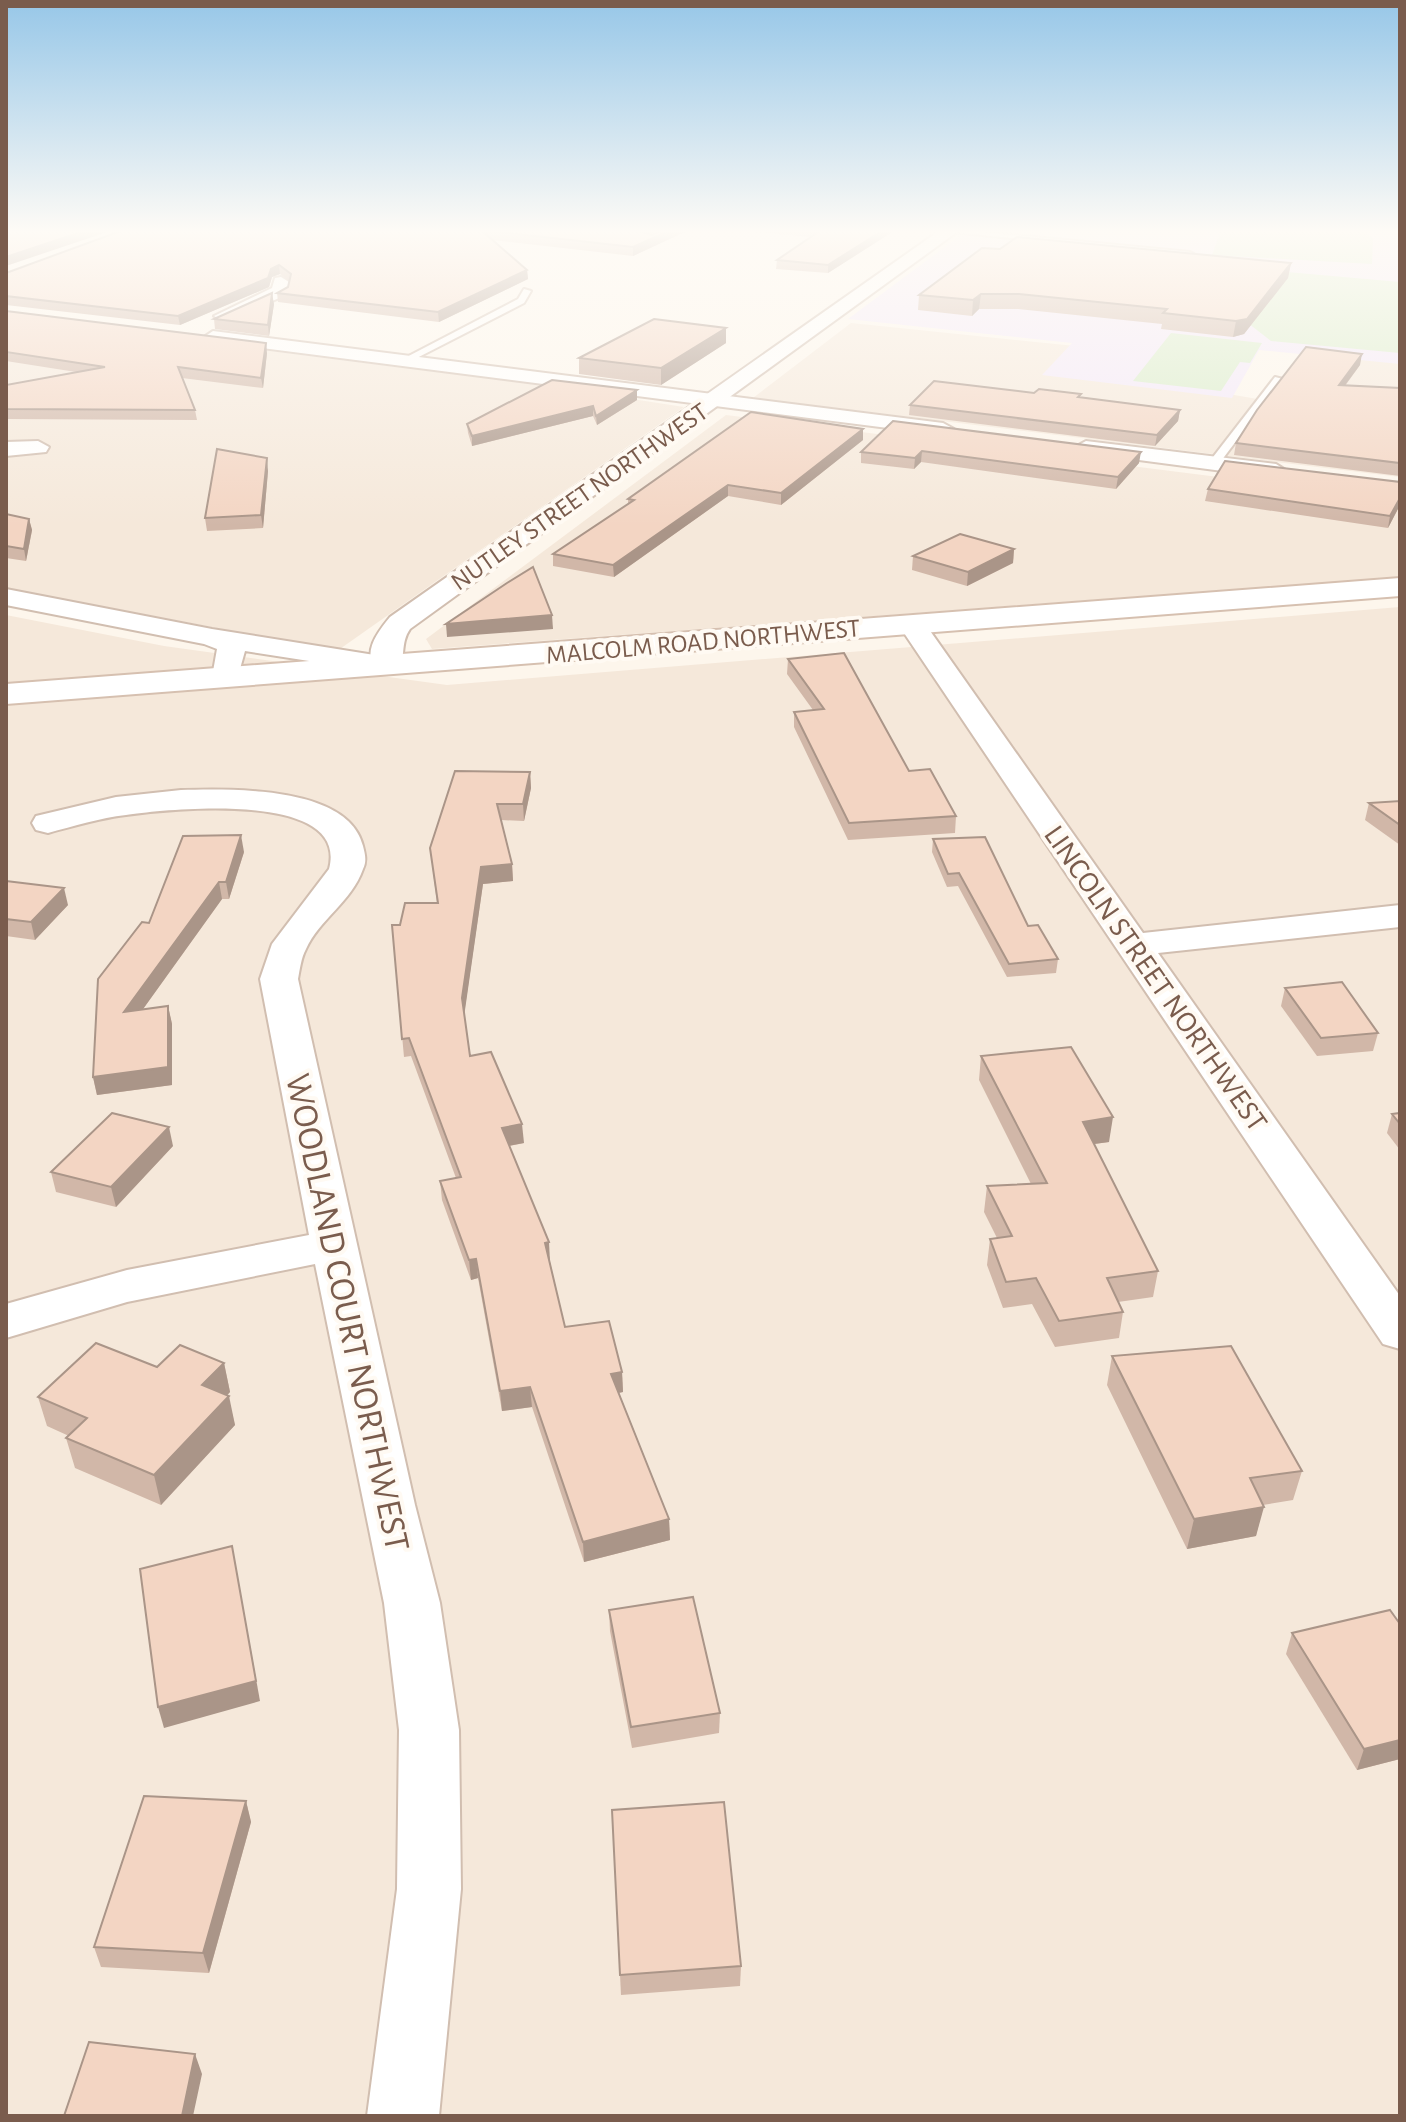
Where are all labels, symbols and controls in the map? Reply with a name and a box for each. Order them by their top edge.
street label: NUTLEY STREET NORTHWEST [446,398,713,596]
street label: MALCOLM ROAD NORTHWEST [545,615,861,669]
street label: LINCOLN STREET NORTHWEST [1038,820,1272,1137]
street label: WOODLAND COURT NORTHWEST [279,1070,415,1554]

